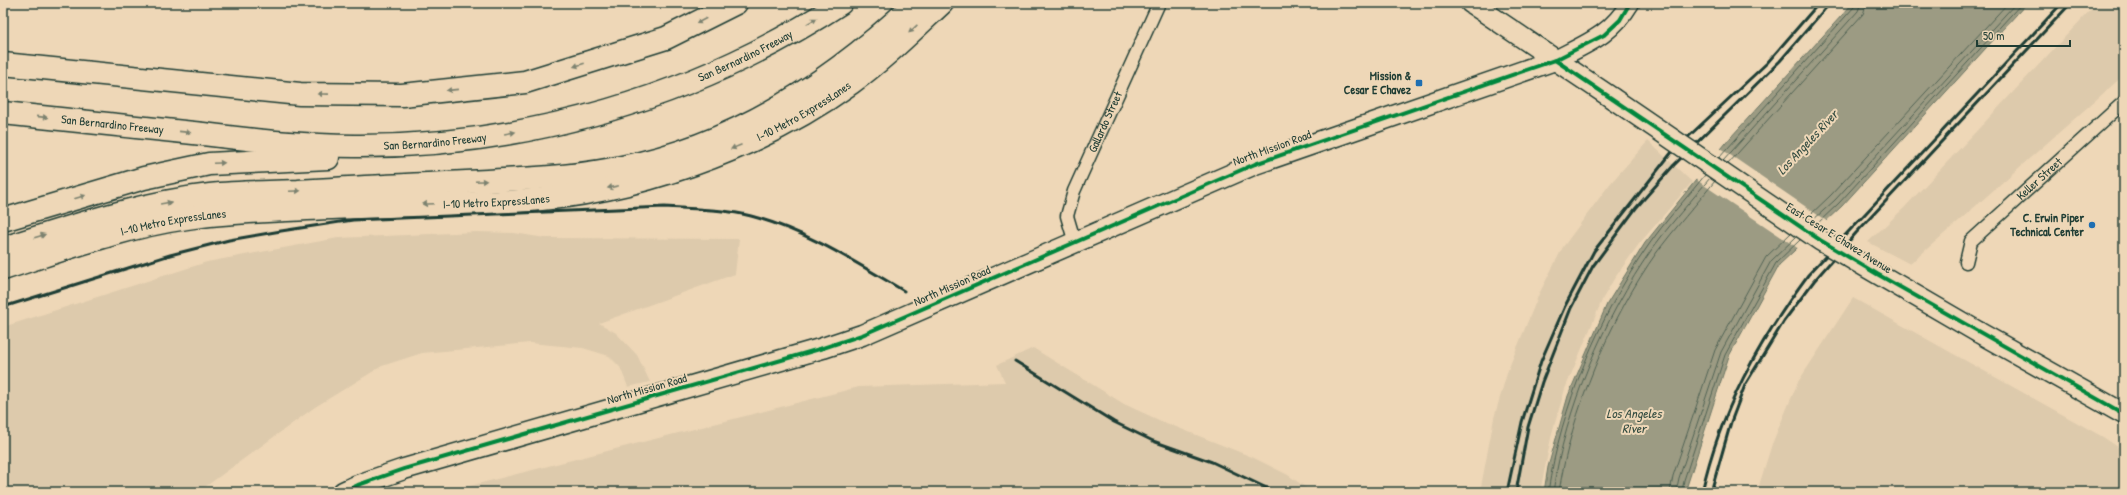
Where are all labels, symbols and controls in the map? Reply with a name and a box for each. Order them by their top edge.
one-way arrow [695,17,707,24]
one-way arrow [806,18,818,25]
scale bar [1977,22,2070,48]
street label: San Bernardino Freeway [695,25,795,86]
one-way arrow [908,25,919,34]
text: 50 m [1983,27,2004,44]
one-way arrow [573,62,585,68]
place label: Mission & Cesar E Chavez [1344,67,1412,98]
street label: I-10 Metro ExpressLanes [753,77,854,145]
marker: Mission & Cesar E Chavez [1414,78,1424,88]
one-way arrow [446,87,458,93]
street label: Gallardo Street [1084,88,1126,155]
one-way arrow [316,91,329,97]
water label: Los Angeles River [1772,104,1844,179]
street label: San Bernardino Freeway [60,110,165,138]
one-way arrow [36,114,48,120]
street label: North Mission Road [1230,125,1314,170]
street label: San Bernardino Freeway [383,128,488,154]
one-way arrow [179,129,191,136]
one-way arrow [503,130,516,136]
one-way arrow [729,144,741,150]
street label: Keller Street [2012,153,2066,204]
one-way arrow [213,160,225,167]
one-way arrow [475,178,488,184]
one-way arrow [606,184,619,190]
one-way arrow [289,187,301,194]
street label: I-10 Metro ExpressLanes [443,189,551,212]
one-way arrow [74,194,86,200]
street label: East Cesar E Chavez Avenue [1783,198,1896,277]
one-way arrow [160,200,172,206]
one-way arrow [422,201,434,208]
street label: I-10 Metro ExpressLanes [118,205,227,240]
place label: C. Erwin Piper Technical Center [2009,209,2084,240]
marker: C. Erwin Piper Technical Center [2087,220,2097,230]
one-way arrow [35,233,47,239]
street label: North Mission Road [911,261,993,310]
street label: North Mission Road [605,369,689,408]
water label: Los Angeles River [1607,404,1662,437]

